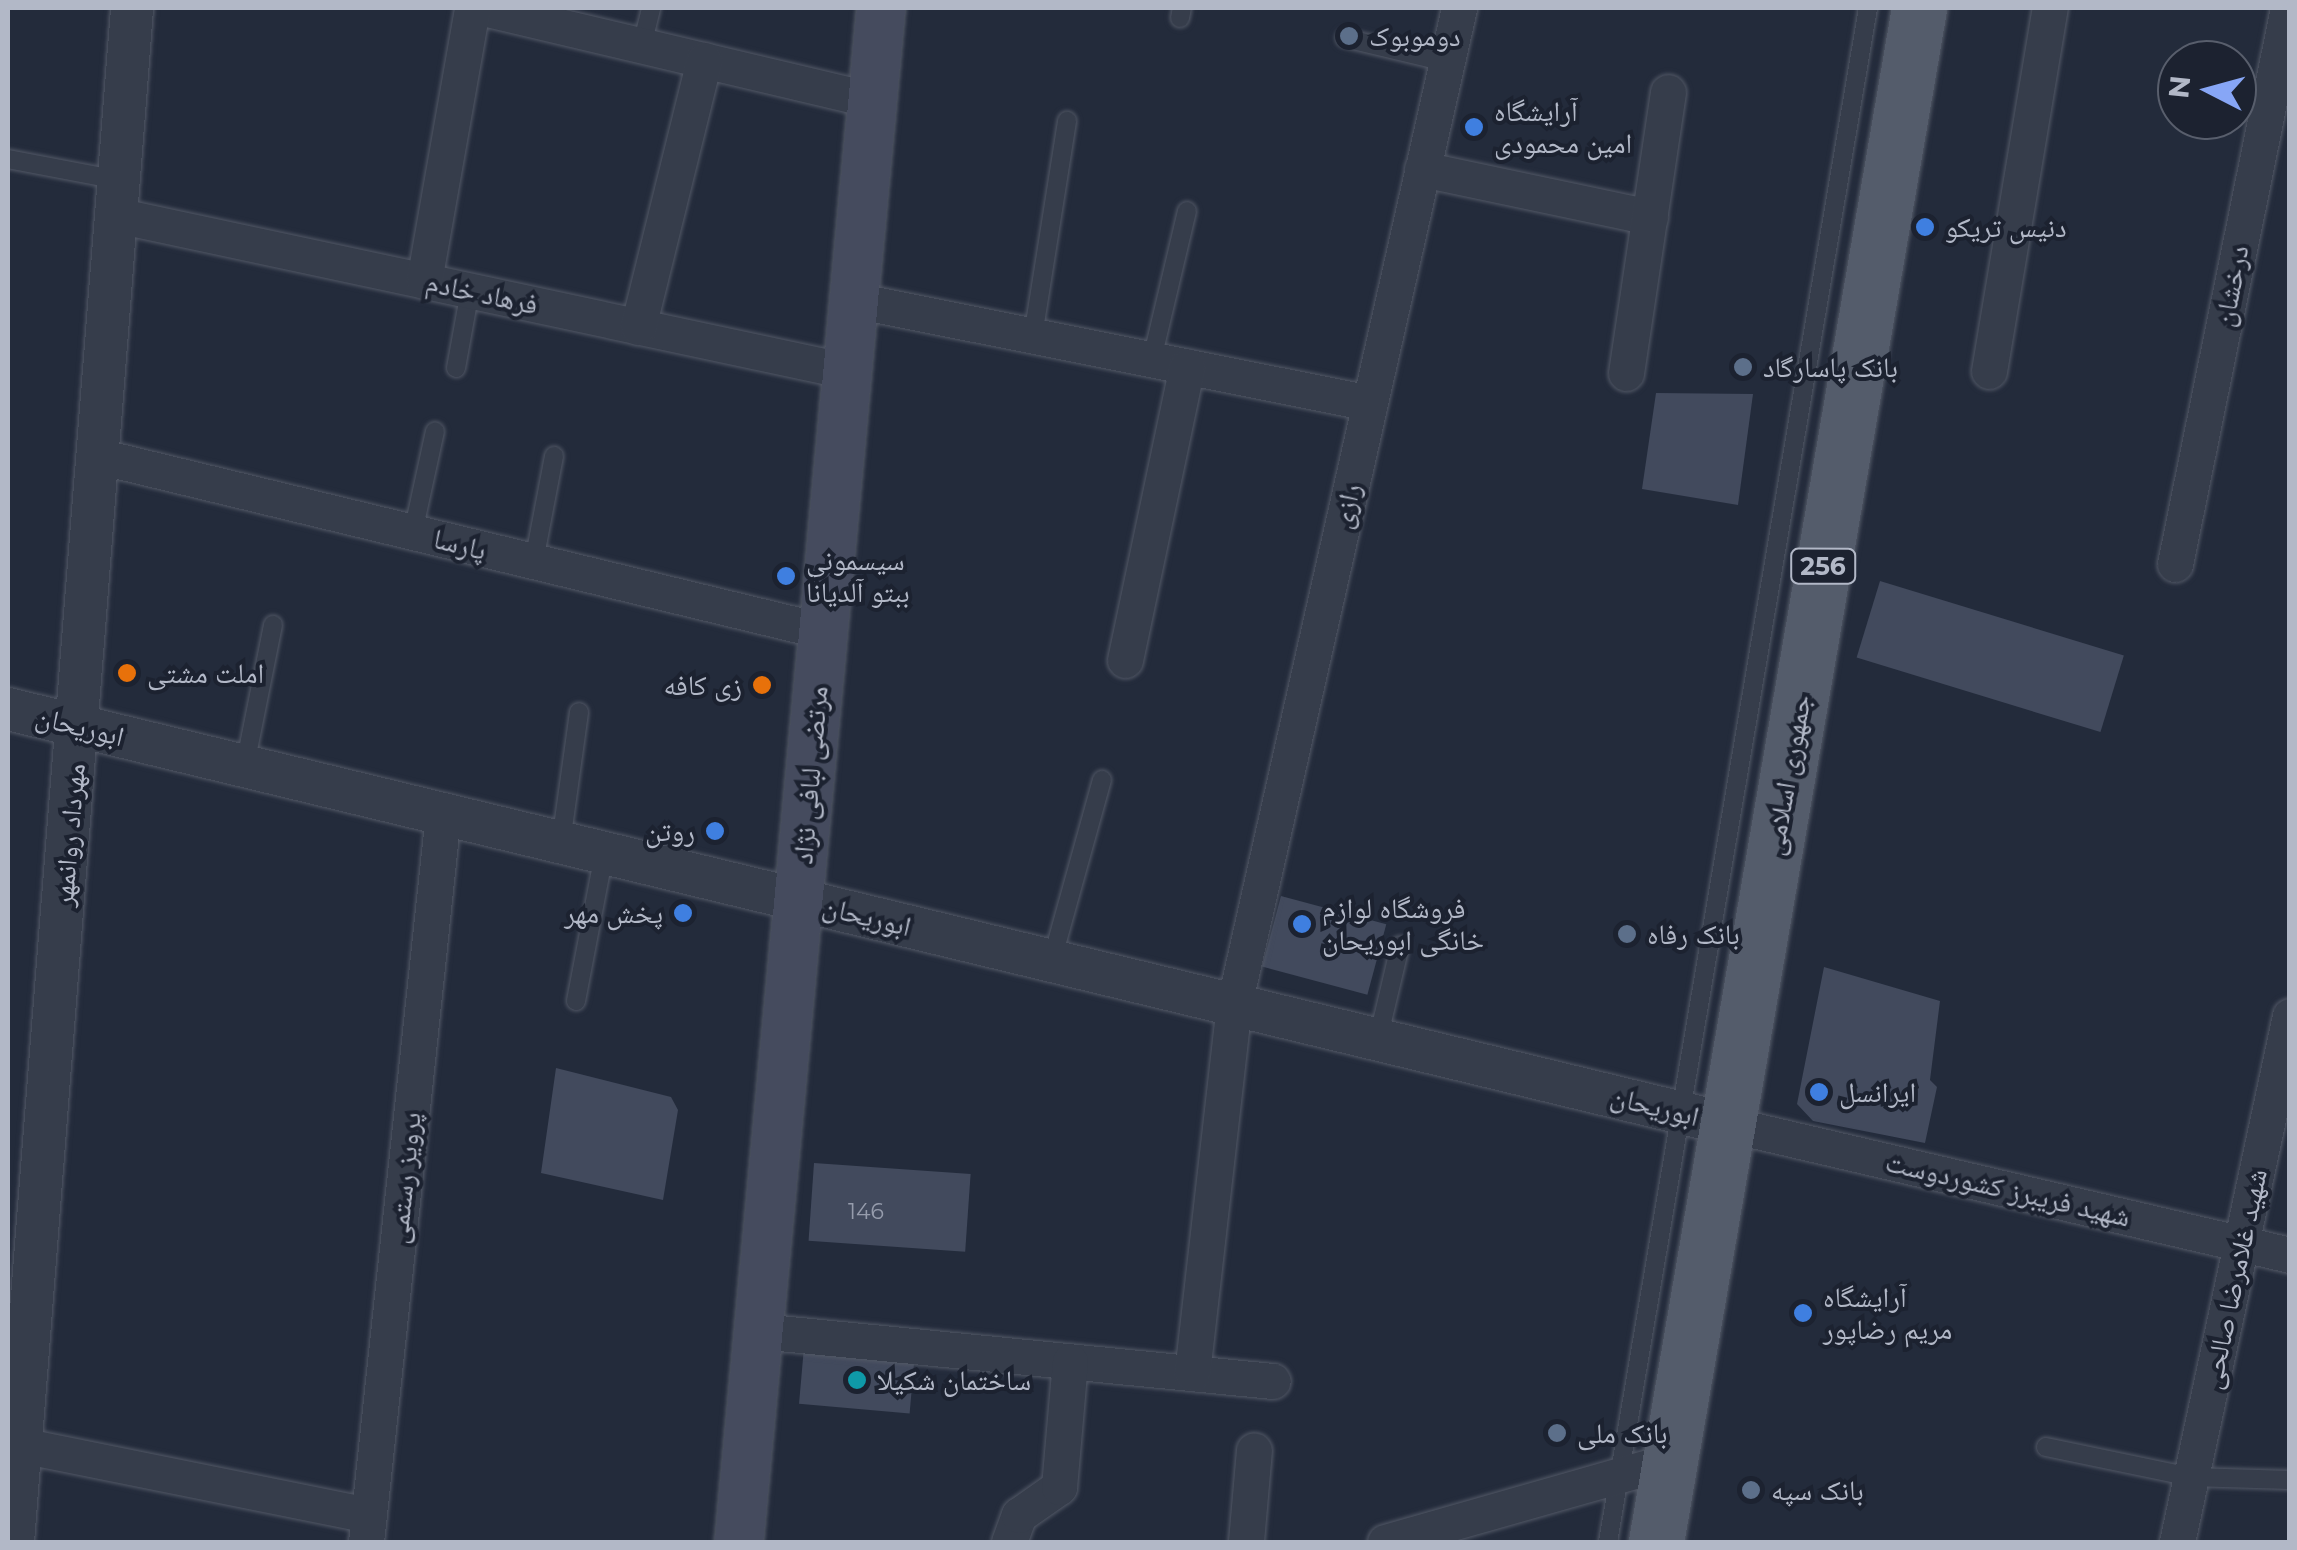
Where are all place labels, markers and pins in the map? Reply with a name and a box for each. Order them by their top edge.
place label: دوموبوک [1369,19,1461,53]
marker: دوموبوک [1338,25,1360,47]
place label: آرایشگاه امین محمودی [1494,94,1632,160]
marker: آرایشگاه امین محمودی [1463,116,1485,138]
place label: دنیس تریکو [1945,210,2067,244]
marker: دنیس تریکو [1914,216,1936,238]
place label: بانک پاسارگاد [1763,350,1898,384]
marker: بانک پاسارگاد [1732,356,1754,378]
place label: سیسمونی ببتو آلدیانا [806,543,910,609]
marker: سیسمونی ببتو آلدیانا [775,565,797,587]
place label: املت مشتی [147,656,264,690]
marker: املت مشتی [116,662,138,684]
place label: زی کافه [663,668,742,702]
marker: زی کافه [751,674,773,696]
place label: روتن [645,814,695,848]
marker: روتن [704,820,726,842]
place label: فروشگاه لوازم خانگی ابوریحان [1322,891,1484,957]
place label: پخش مهر [564,896,663,930]
marker: پخش مهر [672,902,694,924]
marker: فروشگاه لوازم خانگی ابوریحان [1291,913,1313,935]
place label: بانک رفاه [1647,917,1740,951]
marker: بانک رفاه [1616,923,1638,945]
place label: ایرانسل [1839,1075,1916,1109]
marker: ایرانسل [1808,1081,1830,1103]
place label: آرایشگاه مریم رضاپور [1823,1280,1952,1346]
marker: آرایشگاه مریم رضاپور [1792,1302,1814,1324]
place label: ساختمان شکیلا [877,1363,1031,1397]
marker: ساختمان شکیلا [846,1369,868,1391]
place label: بانک ملی [1577,1416,1667,1450]
marker: بانک ملی [1546,1422,1568,1444]
place label: بانک سپه [1771,1473,1864,1507]
marker: بانک سپه [1740,1479,1762,1501]

